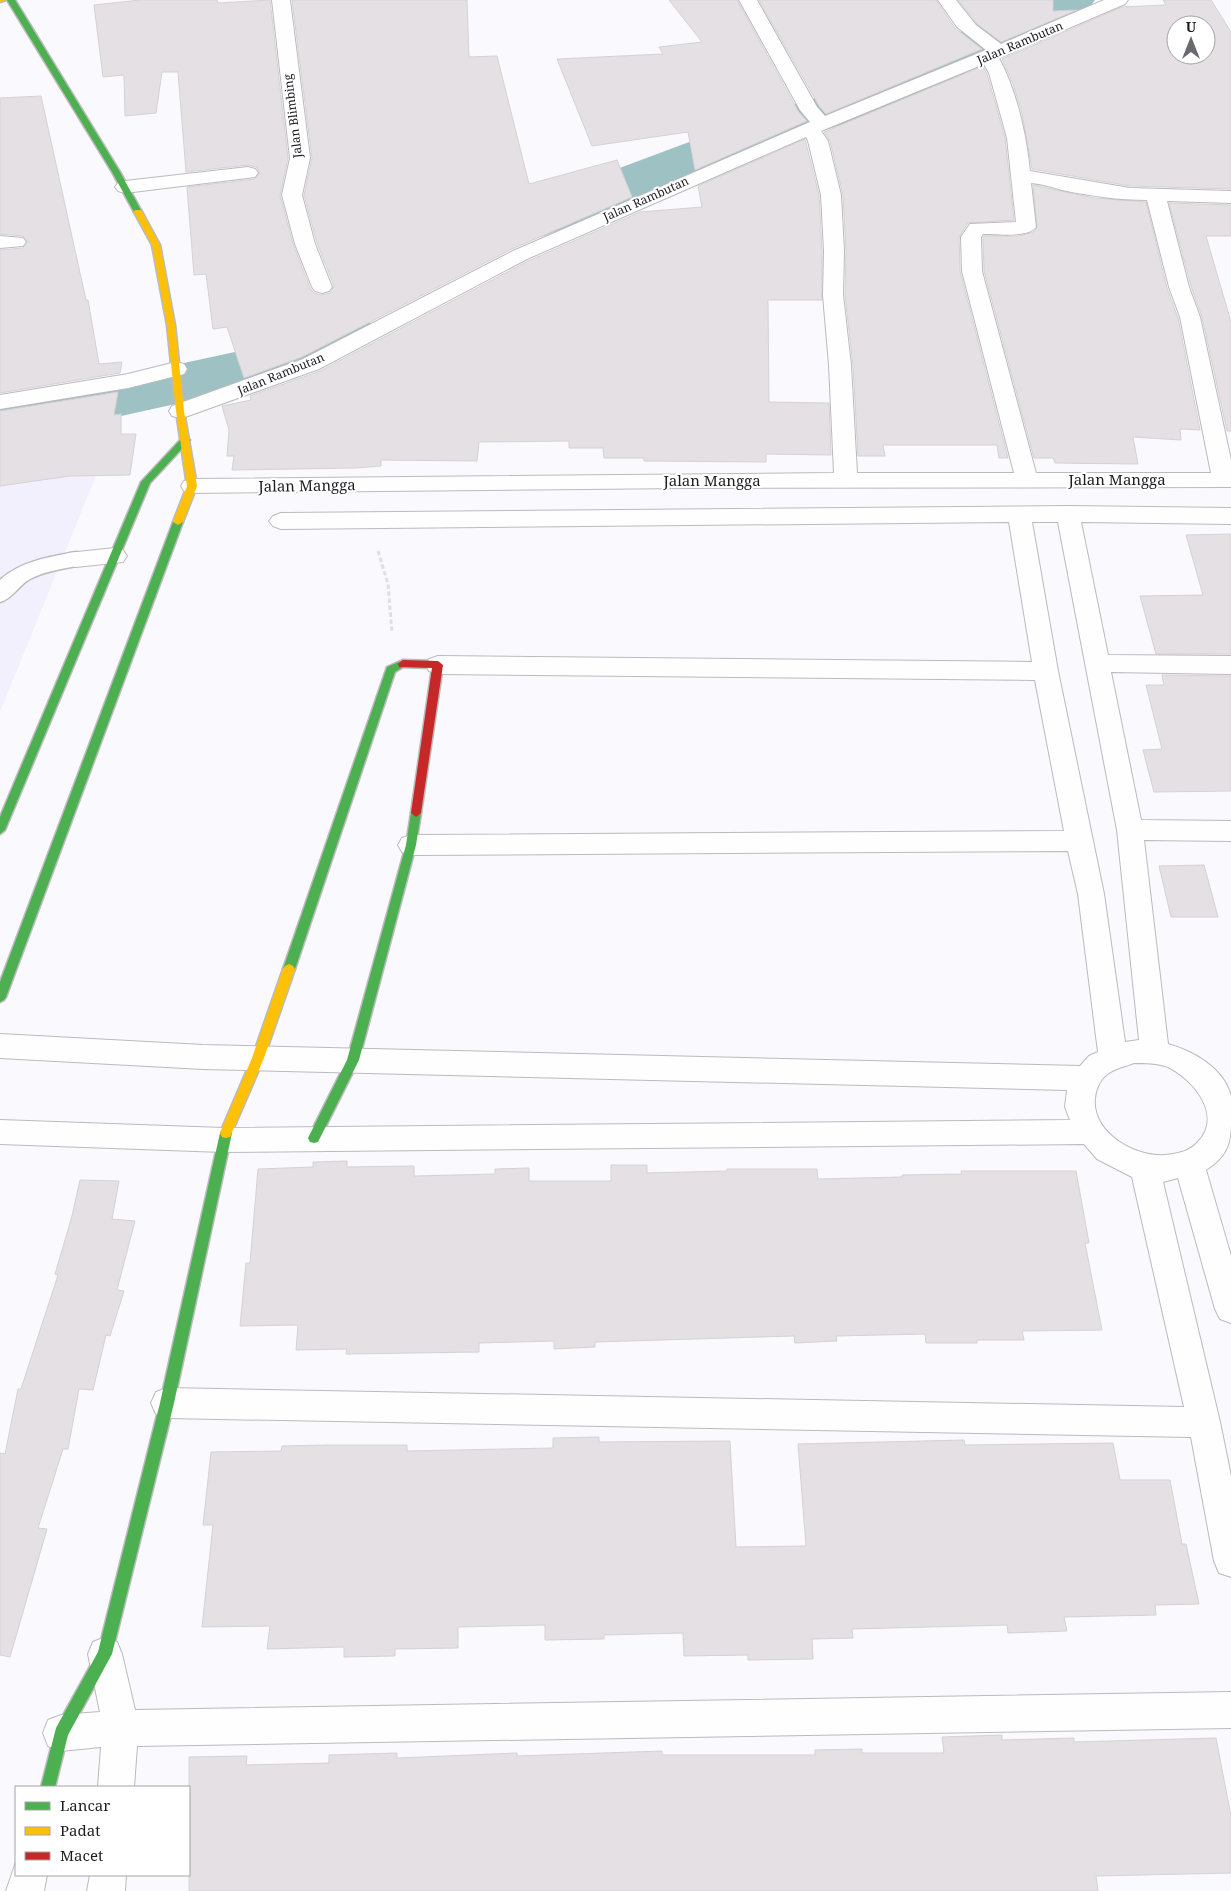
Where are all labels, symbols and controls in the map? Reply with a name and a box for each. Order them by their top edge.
north arrow [1166,15,1216,65]
street label: Jalan Rambutan [973,17,1066,69]
text: U [1186,17,1197,36]
street label: Jalan Blimbing [279,73,306,160]
street label: Jalan Rambutan [599,172,692,225]
street label: Jalan Rambutan [234,348,327,399]
street label: Jalan Mangga [1067,469,1166,489]
street label: Jalan Mangga [662,470,761,490]
street label: Jalan Mangga [257,474,356,496]
legend [15,1786,190,1876]
text: Lancar [60,1795,110,1815]
text: Padat [60,1820,100,1840]
text: Macet [60,1845,103,1865]

